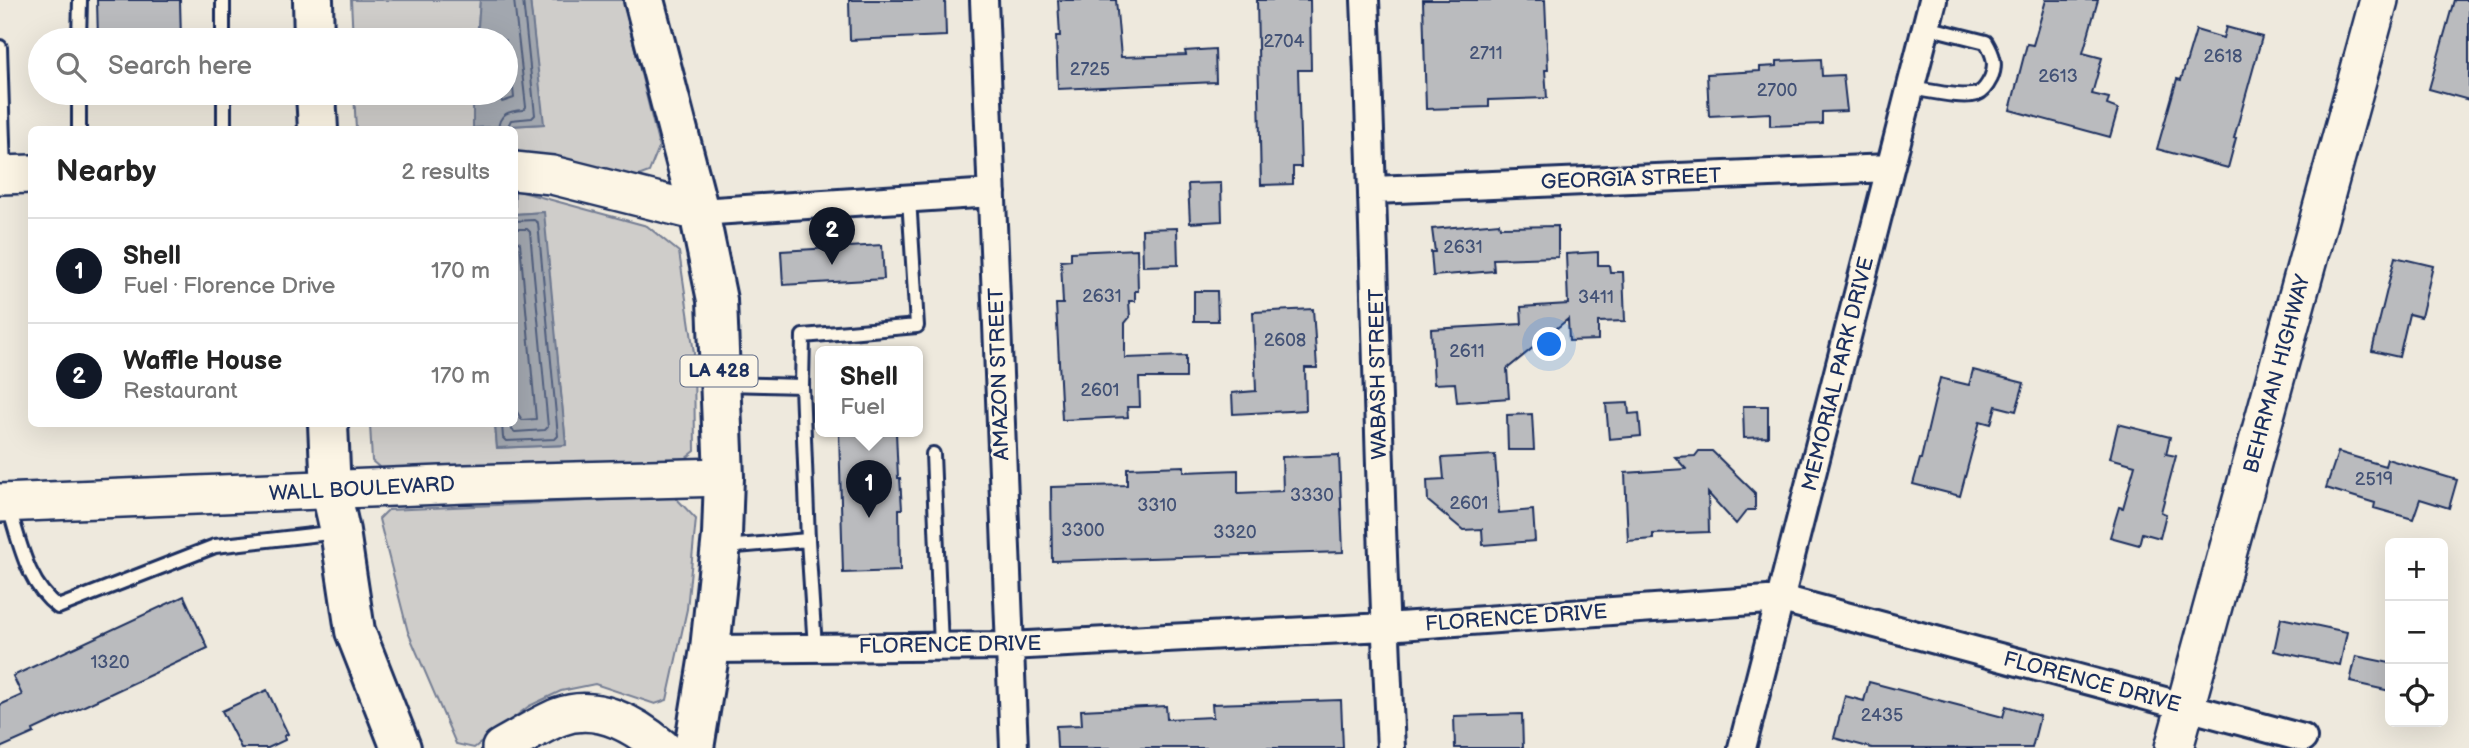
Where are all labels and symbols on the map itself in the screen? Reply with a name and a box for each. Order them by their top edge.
house number: 2704 [1263,31,1305,52]
house number: 2711 [1469,43,1503,64]
house number: 2618 [2203,46,2243,67]
house number: 2725 [1070,59,1110,80]
house number: 2613 [2038,66,2078,87]
house number: 2700 [1757,80,1797,101]
street label: GEORGIA STREET [1540,163,1722,195]
pin: 2 [809,207,855,265]
house number: 2631 [1443,237,1483,258]
street label: MEMORIAL PARK DRIVE [1797,254,1879,494]
street label: BEHRMAN HIGHWAY [2238,271,2316,476]
house number: 2631 [1082,286,1122,307]
street label: AMAZON STREET [983,287,1015,461]
house number: 3411 [1578,287,1614,308]
street label: WABASH STREET [1364,288,1392,460]
your location [1532,327,1566,361]
house number: 2608 [1264,330,1306,351]
house number: 2611 [1449,341,1485,362]
road number: LA 428 [680,356,758,386]
house number: 2601 [1080,380,1120,401]
pin: 1 [846,460,892,518]
house number: 2519 [2355,469,2393,490]
street label: WALL BOULEVARD [268,472,456,506]
house number: 3330 [1290,485,1334,506]
house number: 2601 [1449,493,1489,514]
house number: 3310 [1137,495,1177,516]
house number: 3300 [1061,520,1105,541]
house number: 3320 [1213,522,1257,543]
street label: FLORENCE DRIVE [1424,599,1608,637]
street label: FLORENCE DRIVE [859,631,1041,659]
street label: FLORENCE DRIVE [2001,646,2183,718]
house number: 1320 [90,652,130,673]
house number: 2435 [1861,705,1903,726]

